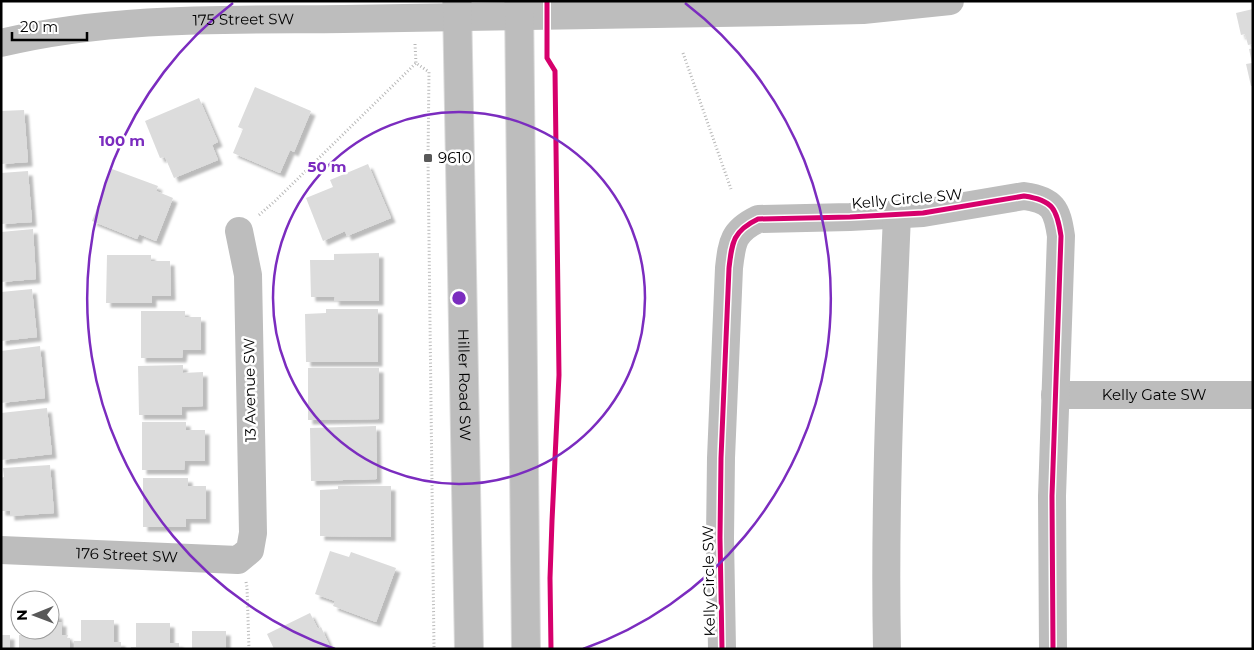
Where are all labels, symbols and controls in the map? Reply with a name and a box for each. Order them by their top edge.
street label: 175 Street SW [192,9,295,29]
scale bar [12,10,88,42]
text: 20 m [20,17,58,36]
text: 100 m [99,131,145,150]
place label: 9610 [438,148,472,167]
marker: 9610 [422,152,434,164]
text: 50 m [307,157,347,176]
street label: Kelly Circle SW [851,184,963,213]
centre of rings [450,289,468,307]
street label: Hiller Road SW [454,329,475,442]
street label: 13 Avenue SW [239,337,260,442]
street label: Kelly Gate SW [1102,385,1207,404]
street label: Kelly Circle SW [698,525,719,637]
street label: 176 Street SW [75,543,179,566]
north arrow [10,590,60,640]
text: N [13,609,31,621]

